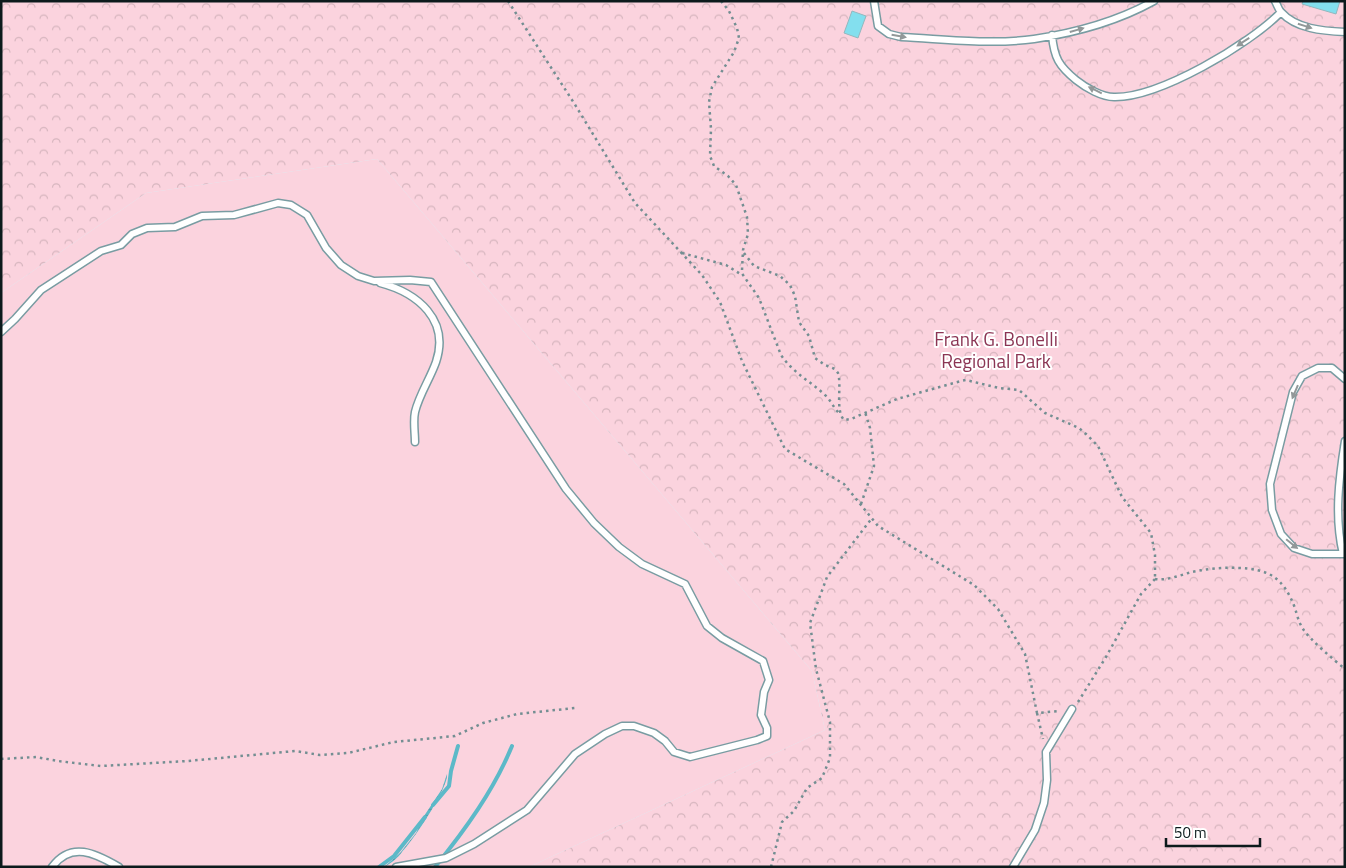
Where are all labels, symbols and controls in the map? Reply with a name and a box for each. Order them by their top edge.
one-way arrow [1298,22,1313,30]
one-way arrow [1070,25,1085,33]
one-way arrow [891,32,907,40]
one-way arrow [1236,37,1249,47]
one-way arrow [1087,86,1102,95]
park label: Frank G. Bonelli Regional Park [934,324,1058,375]
one-way arrow [1290,385,1298,399]
one-way arrow [1286,539,1299,549]
scale bar [1166,816,1260,848]
text: 50 m [1174,821,1207,844]

